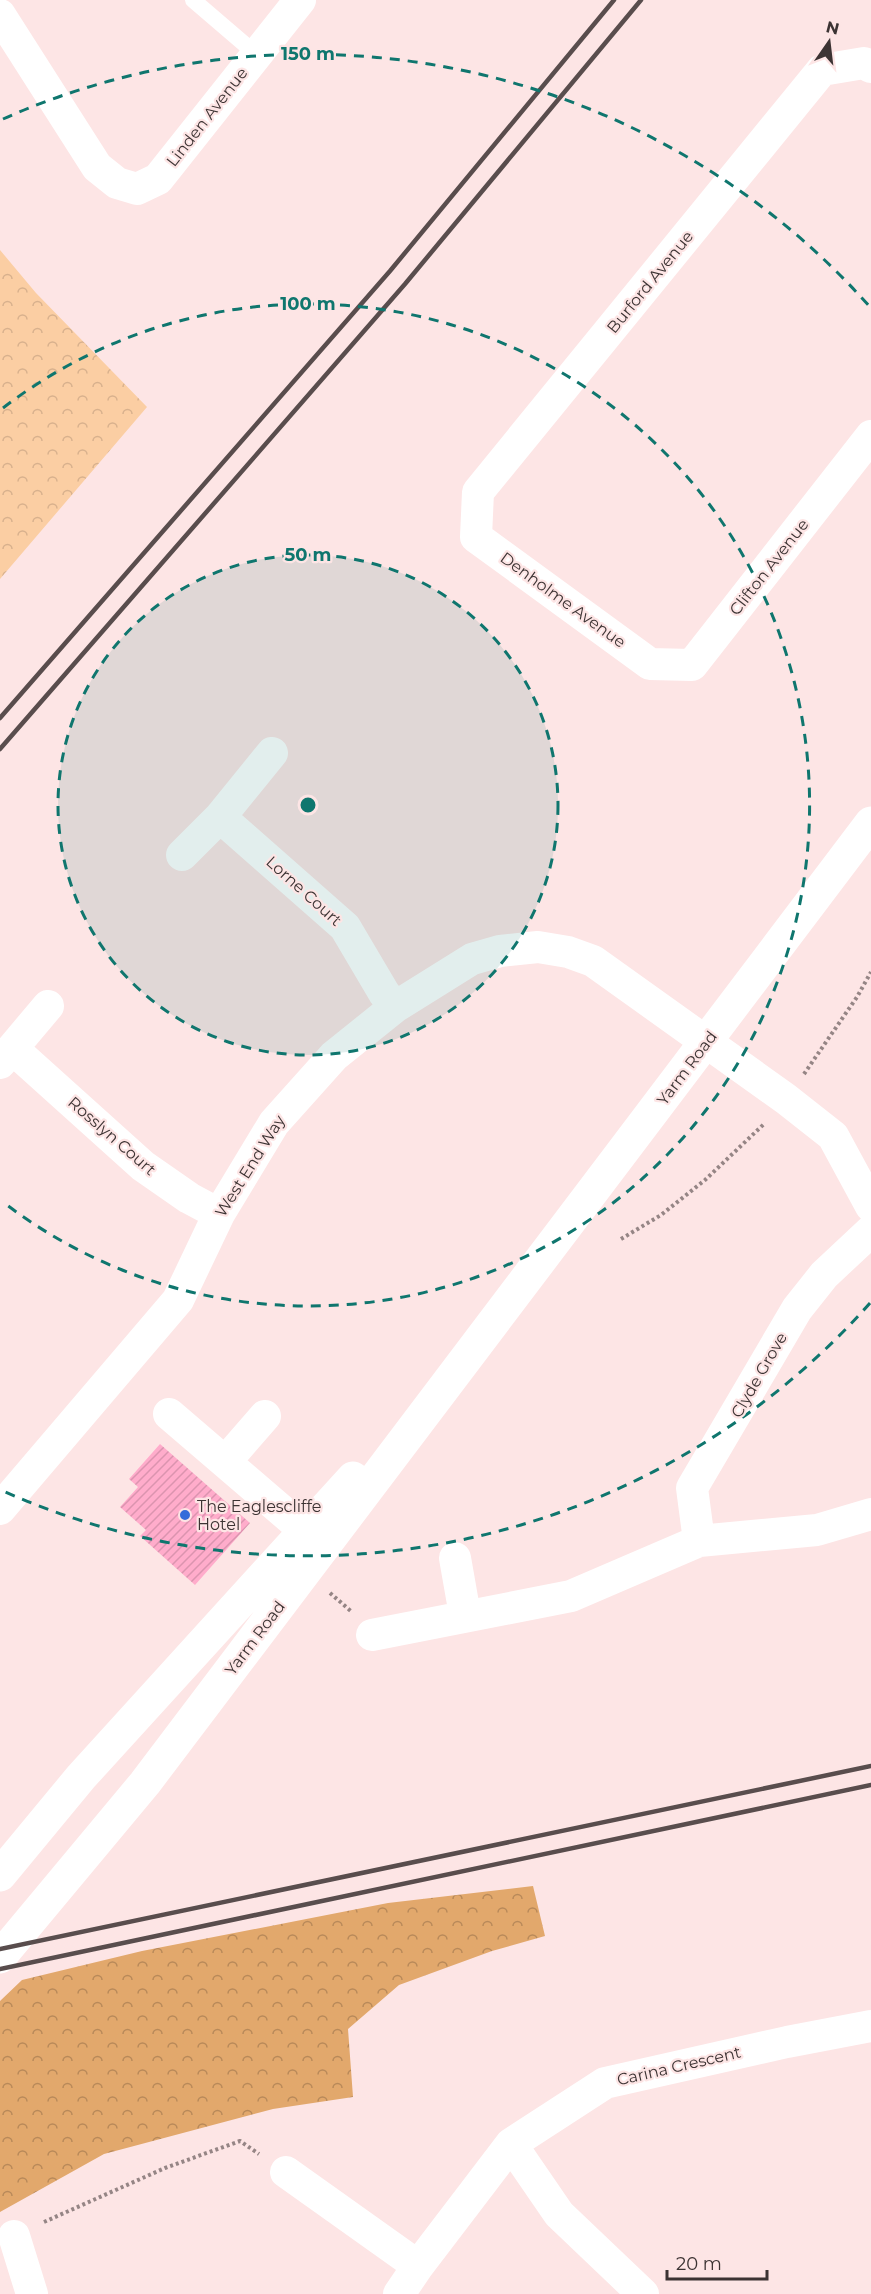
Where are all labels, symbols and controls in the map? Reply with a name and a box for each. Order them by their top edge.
north arrow [799,12,859,72]
text: N [824,17,841,39]
text: 150 m [281,43,335,65]
street label: Linden Avenue [162,64,252,170]
street label: Burford Avenue [603,227,697,337]
text: 100 m [280,293,336,315]
street label: Clifton Avenue [725,515,813,619]
text: 50 m [285,544,331,566]
street label: Denholme Avenue [497,548,629,652]
centre of rings [298,795,318,815]
street label: Lorne Court [262,852,346,930]
street label: Yarm Road [653,1027,721,1109]
street label: Rosslyn Court [64,1093,160,1180]
street label: West End Way [211,1111,289,1220]
street label: Clyde Grove [727,1329,791,1421]
place label: The Eaglescliffe Hotel [197,1497,322,1534]
marker: The Eaglescliffe Hotel [178,1508,192,1522]
street label: Yarm Road [221,1597,289,1679]
street label: Carina Crescent [615,2042,743,2089]
scale bar [667,2243,768,2281]
text: 20 m [676,2253,722,2275]

